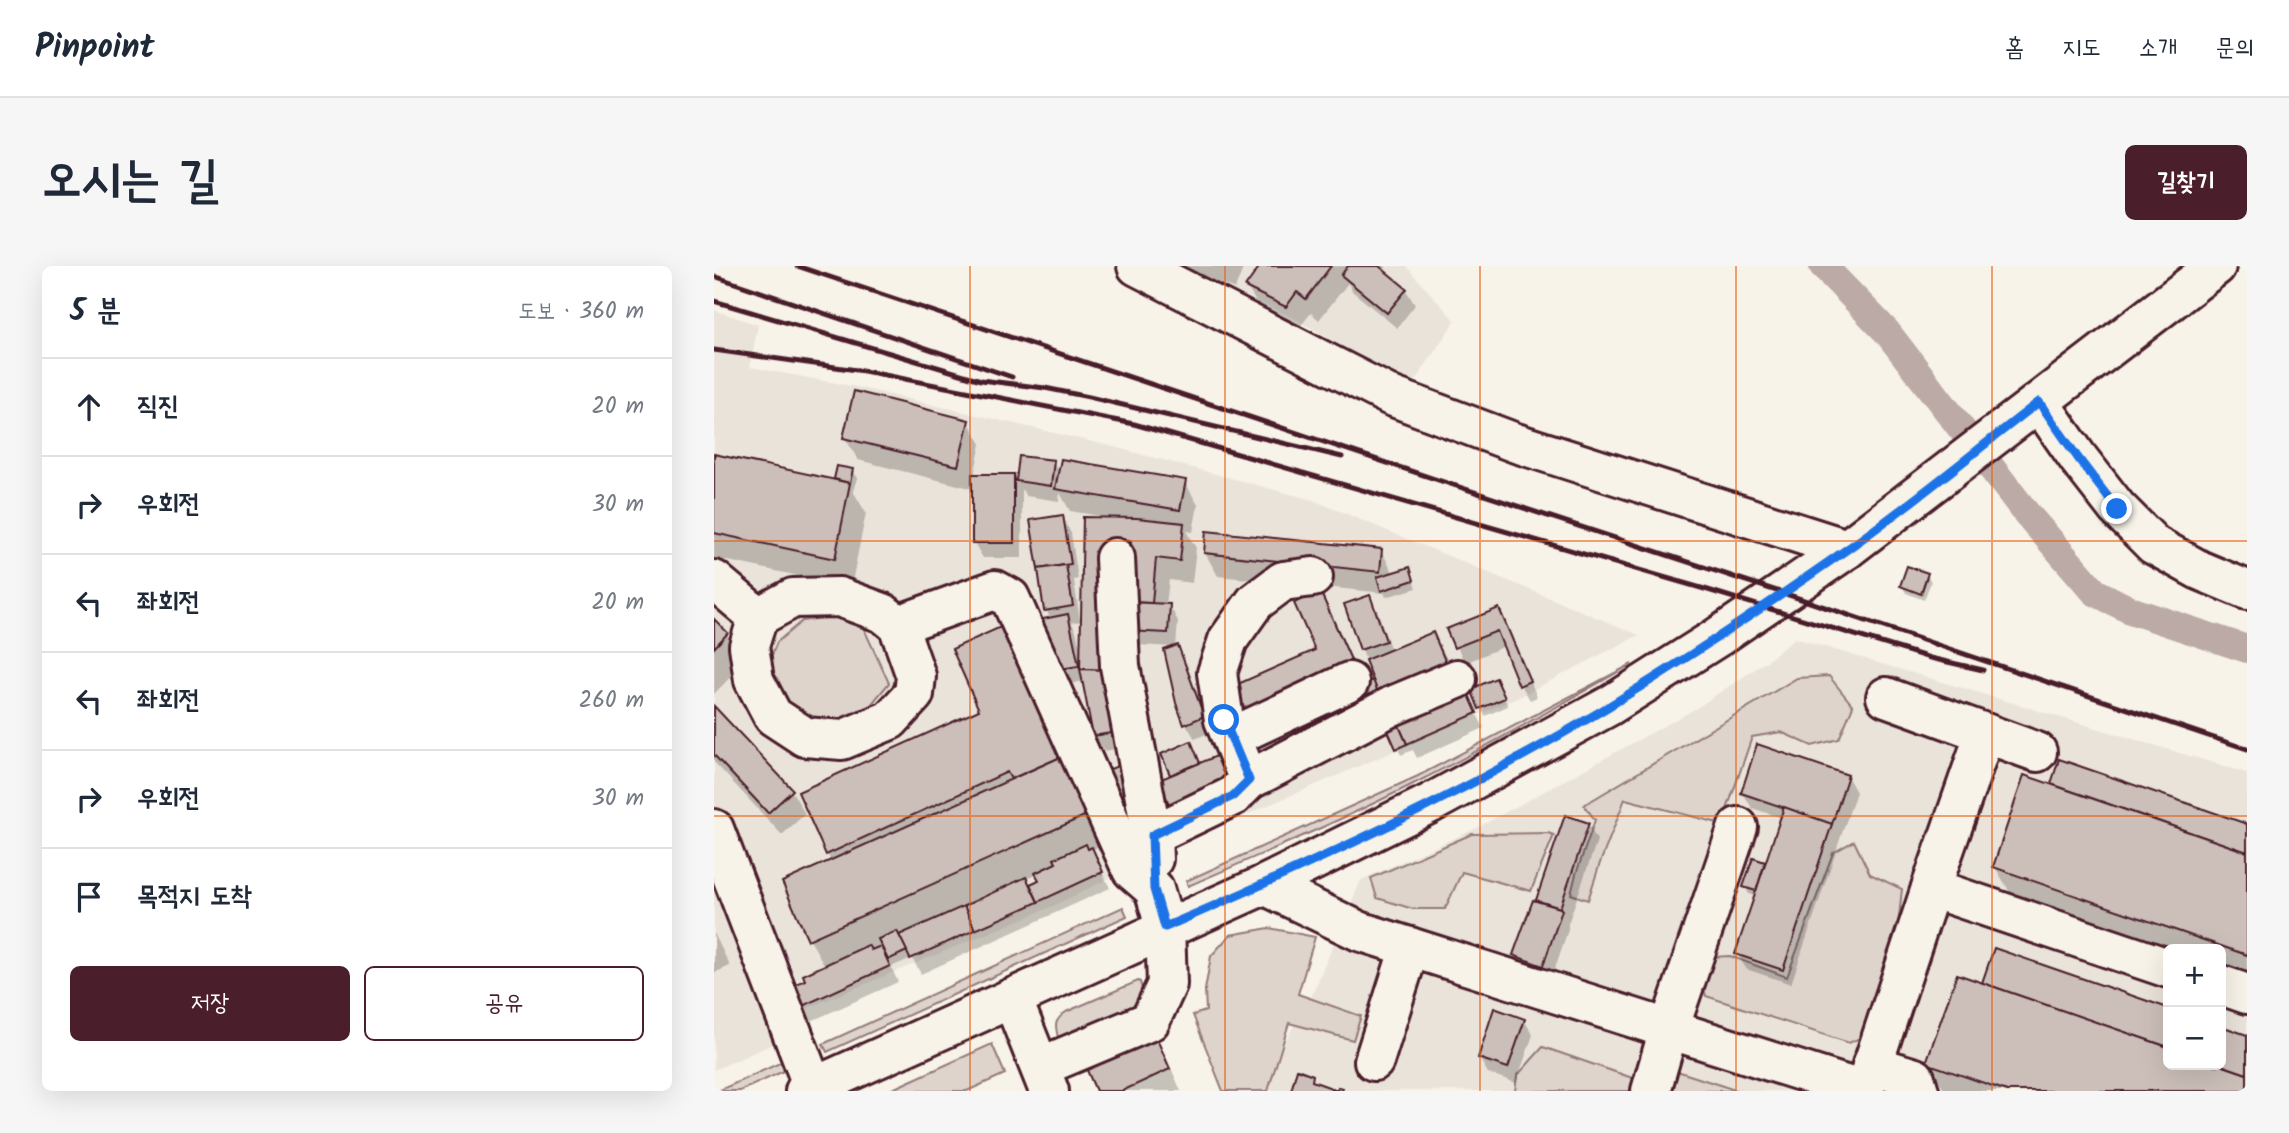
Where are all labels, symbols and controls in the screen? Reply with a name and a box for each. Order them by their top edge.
text: Pinpoint [35,22,155,75]
text: 홈 [2005,29,2024,68]
text: 지도 [2062,29,2101,68]
text: 소개 [2139,29,2177,68]
text: 문의 [2215,29,2254,68]
text: 오시는 길 [42,143,219,221]
button: 길찾기 [2125,145,2247,220]
text: 5 분 [70,288,121,336]
text: 도보 · 360 m [518,294,644,330]
text: 직진 [137,386,179,428]
icon: ahead [70,388,108,426]
text: 20 m [592,389,644,425]
text: 우회전 [137,484,200,526]
icon: right [70,486,108,524]
text: 30 m [592,487,644,523]
route end [2101,493,2132,524]
text: 좌회전 [137,582,200,624]
icon: left [70,584,108,622]
text: 20 m [592,585,644,621]
text: 좌회전 [137,680,200,722]
icon: left [70,682,108,720]
text: 260 m [579,683,644,719]
route start [1208,704,1239,735]
text: 우회전 [137,778,200,820]
icon: right [70,780,108,818]
text: 30 m [592,781,644,817]
text: 목적지 도착 [137,876,252,918]
icon: arrive [70,878,108,916]
map controls [2163,944,2226,1070]
button: + [2163,944,2226,1007]
button: 저장 [70,966,350,1041]
button: 공유 [364,966,644,1041]
button: − [2163,1007,2226,1070]

